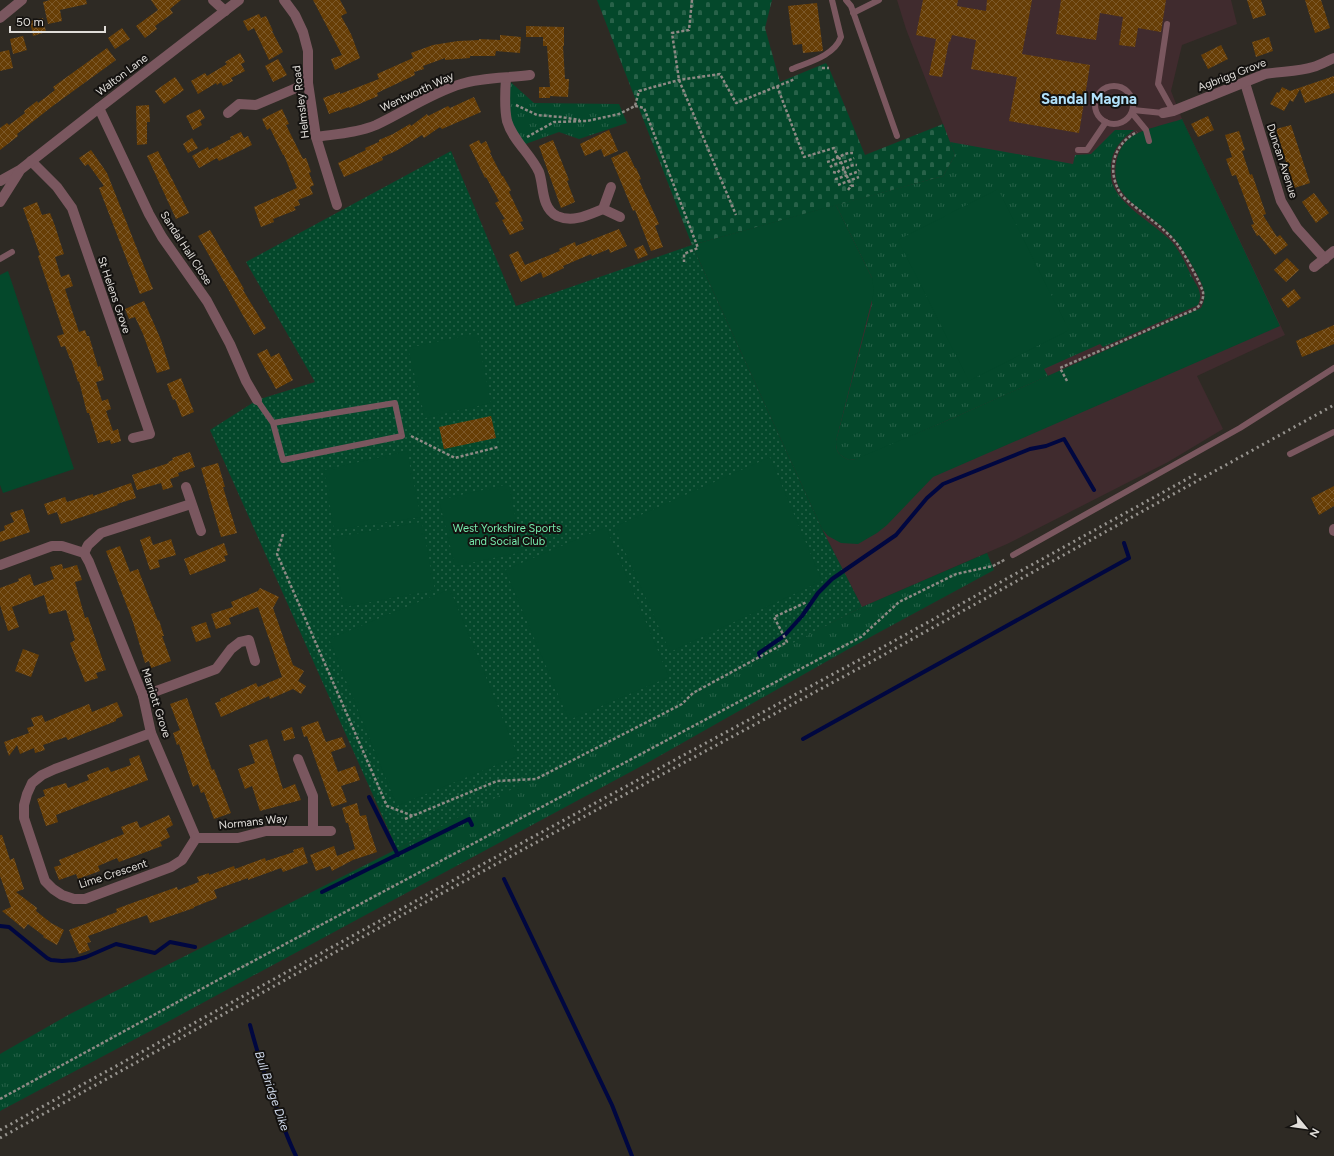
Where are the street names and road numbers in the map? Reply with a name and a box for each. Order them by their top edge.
street label: Walton Lane [94,51,150,99]
street label: Agbrigg Grove [1196,56,1268,94]
street label: Helmsley Road [290,65,312,139]
street label: Wentworth Way [378,69,456,115]
street label: Duncan Avenue [1264,122,1300,200]
street label: Sandal Hall Close [157,209,215,287]
street label: St Helens Grove [95,255,133,335]
street label: Marriott Grove [139,667,173,739]
street label: Normans Way [218,812,288,832]
street label: Lime Crescent [77,857,149,891]

